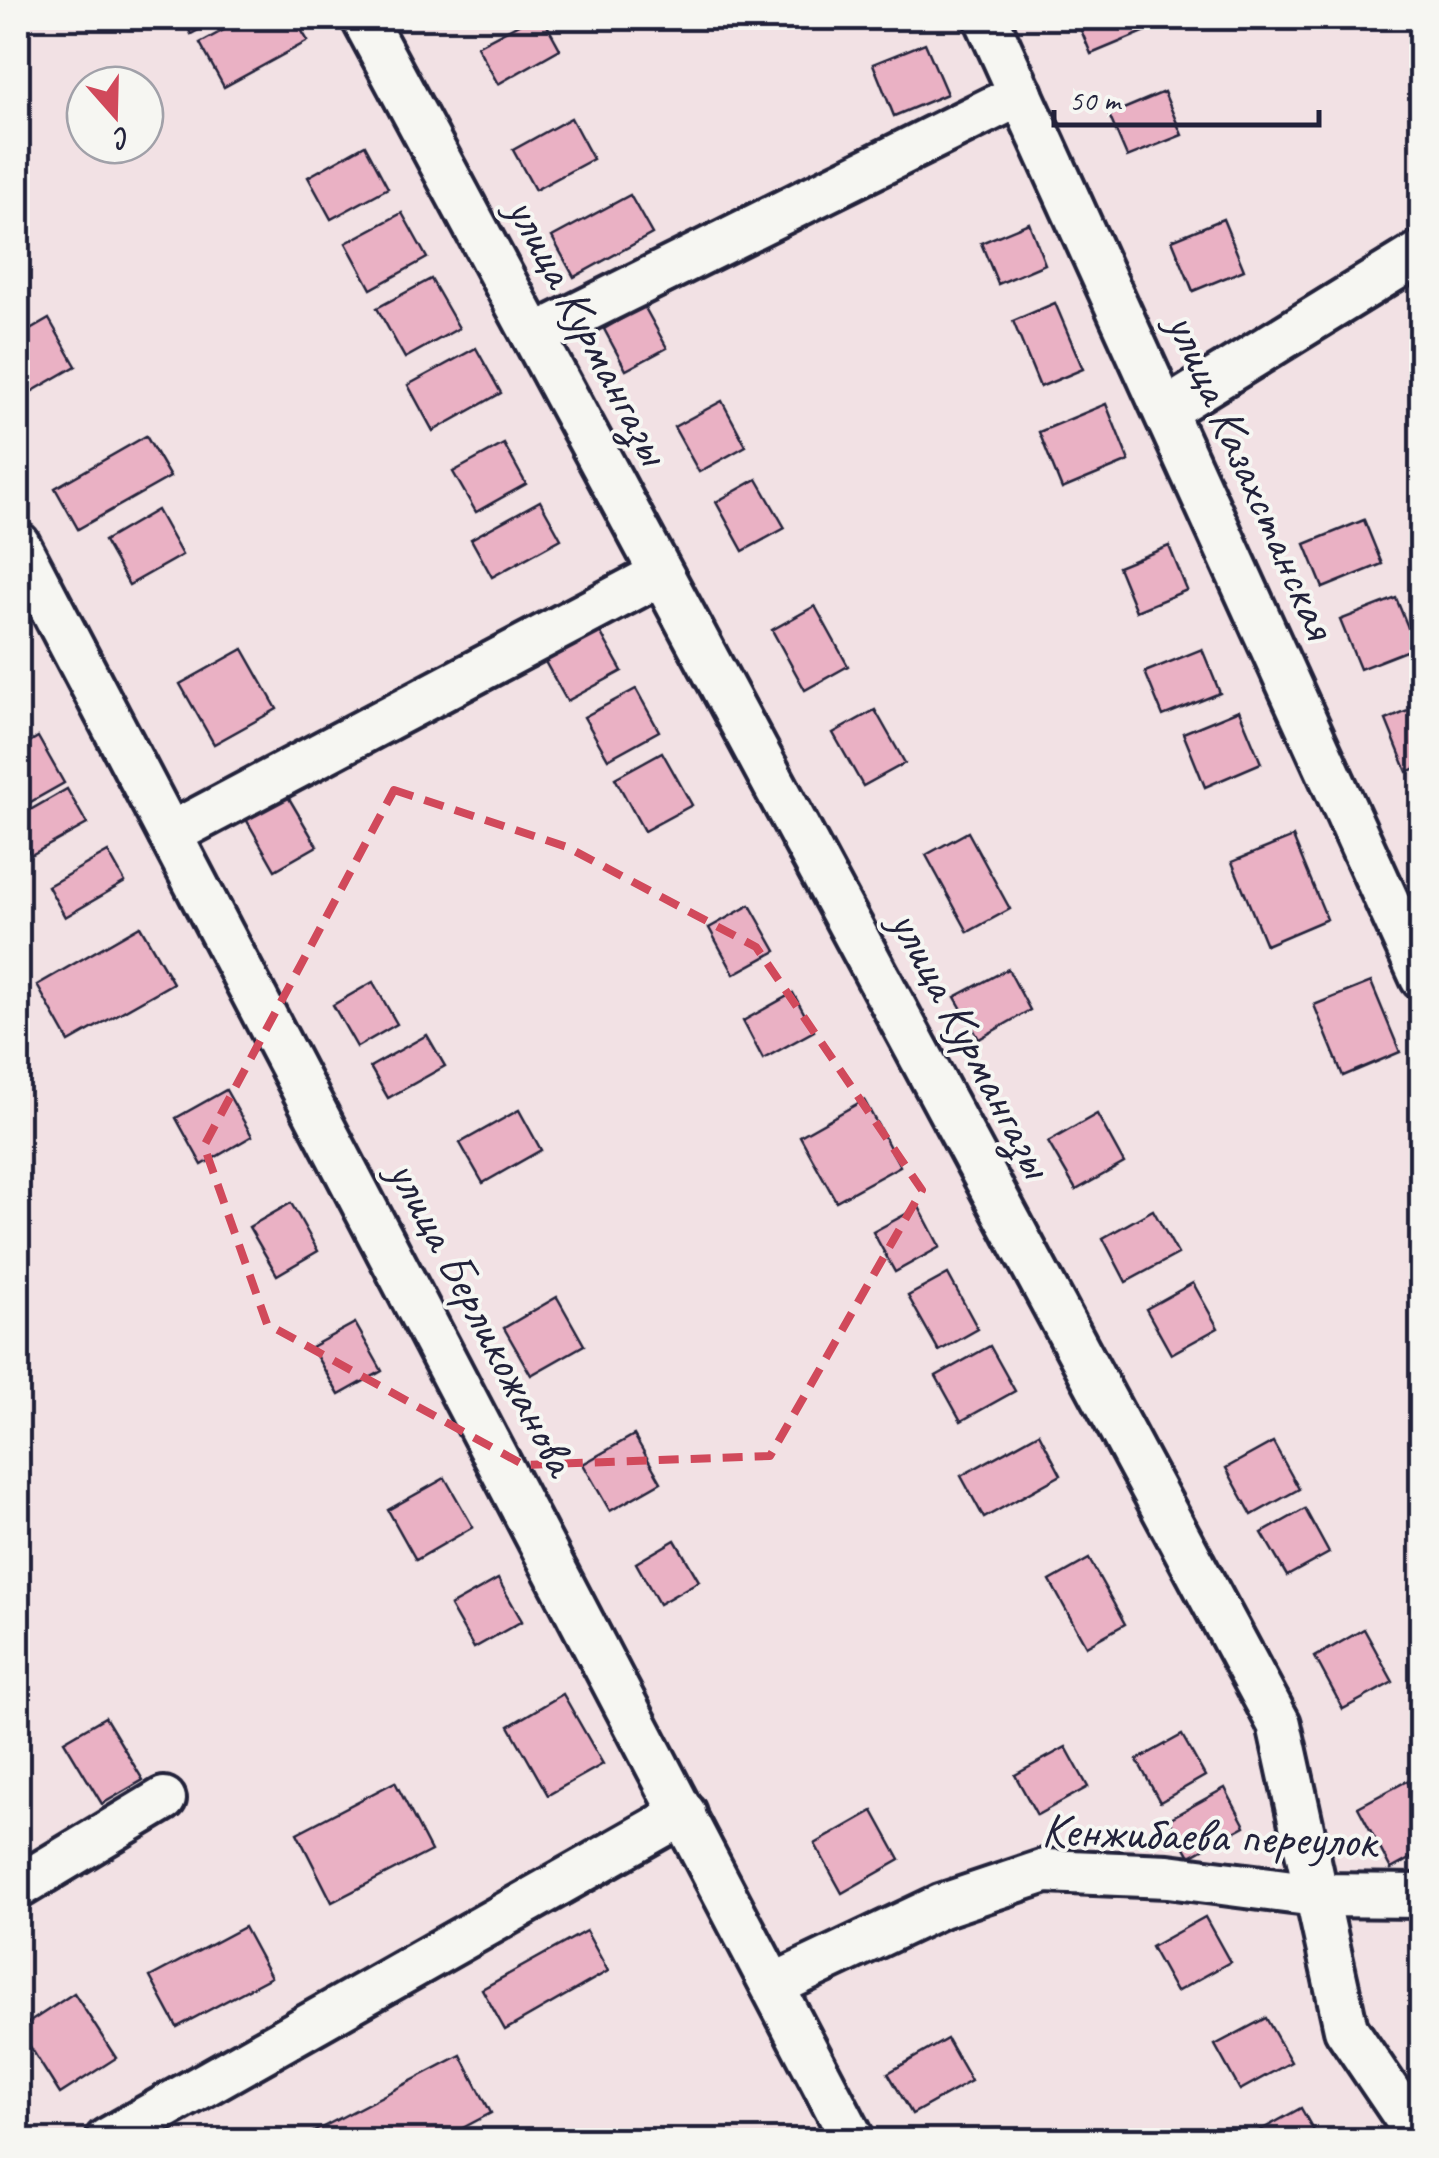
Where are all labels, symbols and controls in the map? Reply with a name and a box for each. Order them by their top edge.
north arrow [65,65,165,165]
scale bar [1054,65,1319,127]
text: 50 m [1069,81,1122,119]
text: С [108,119,136,158]
street label: улица Курмангазы [492,184,686,477]
street label: улица Казахстанская [1152,300,1352,650]
street label: улица Курмангазы [875,897,1069,1190]
street label: улица Берликожанова [374,1147,593,1488]
street label: Кенжибаева переулок [1041,1799,1381,1871]

